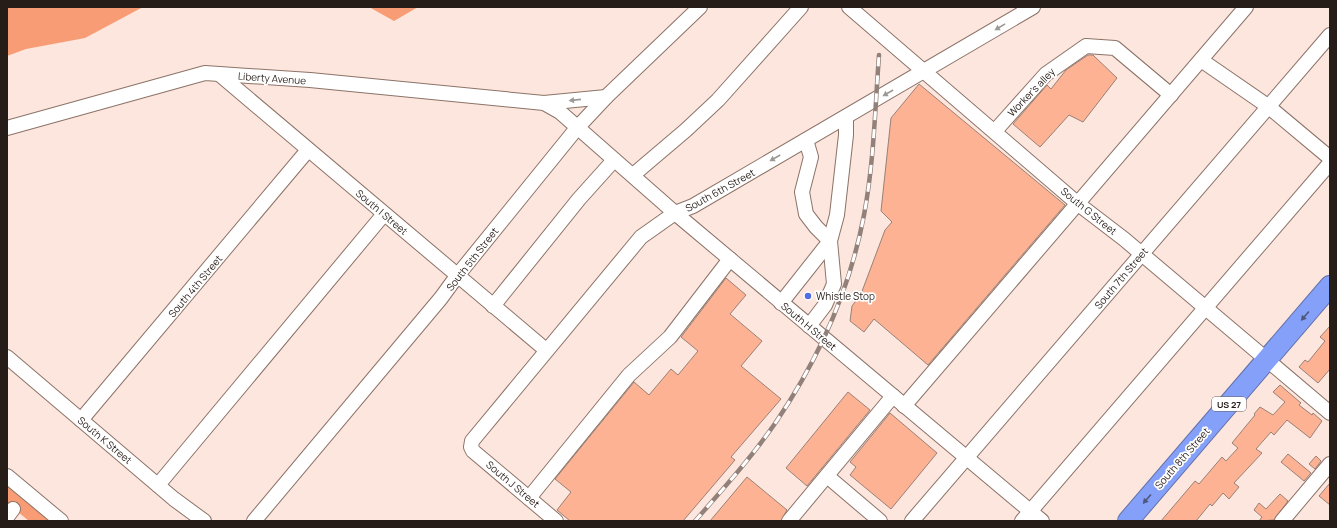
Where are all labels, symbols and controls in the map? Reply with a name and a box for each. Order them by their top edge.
one-way arrow [994,23,1006,30]
street label: Worker's alley [1004,64,1058,119]
street label: Liberty Avenue [238,69,307,87]
one-way arrow [882,89,894,96]
one-way arrow [569,97,581,103]
one-way arrow [769,155,781,162]
street label: South 6th Street [683,165,757,215]
street label: South G Street [1058,184,1120,238]
street label: South I Street [353,186,411,238]
street label: South 5th Street [443,224,501,294]
street label: South 7th Street [1091,244,1151,312]
street label: South 4th Street [165,252,225,320]
place label: Whistle Stop [816,289,875,303]
marker: Whistle Stop [803,291,813,301]
street label: South H Street [778,299,840,353]
one-way arrow [1300,311,1309,321]
road number: US 27 [1212,397,1246,411]
street label: South K Street [75,413,135,467]
street label: South 8th Street [1151,424,1213,492]
street label: South J Street [483,457,543,511]
one-way arrow [1142,494,1151,505]

